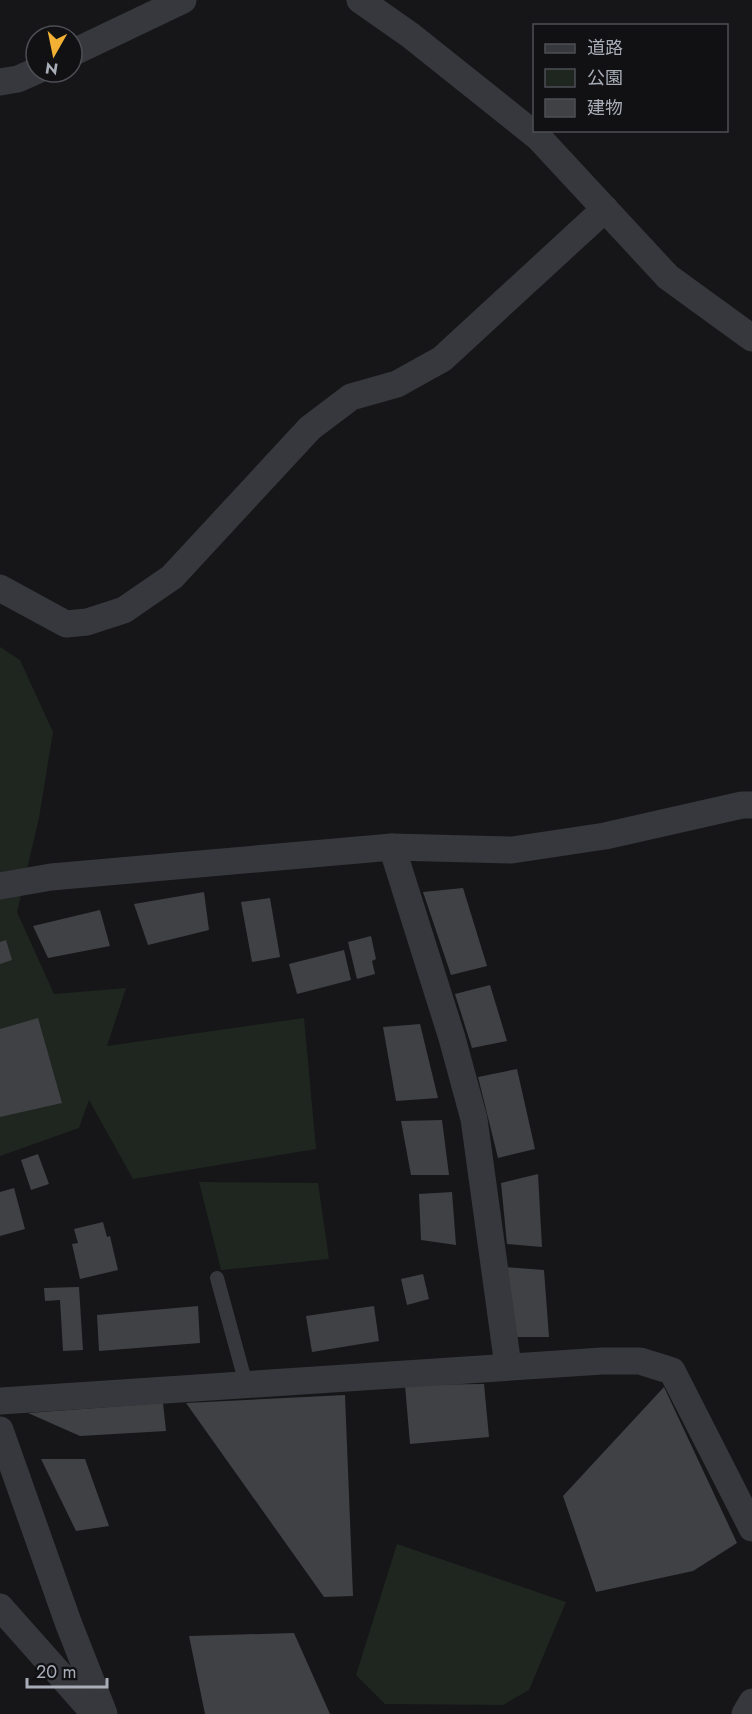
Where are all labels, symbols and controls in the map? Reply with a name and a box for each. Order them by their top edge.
north arrow [24,24,84,84]
legend [533,24,728,132]
text: 道路 [587,35,623,61]
text: N [44,56,60,81]
text: 公園 [587,65,623,91]
text: 建物 [587,95,623,121]
scale bar [27,1651,106,1689]
text: 20 m [36,1659,76,1685]

